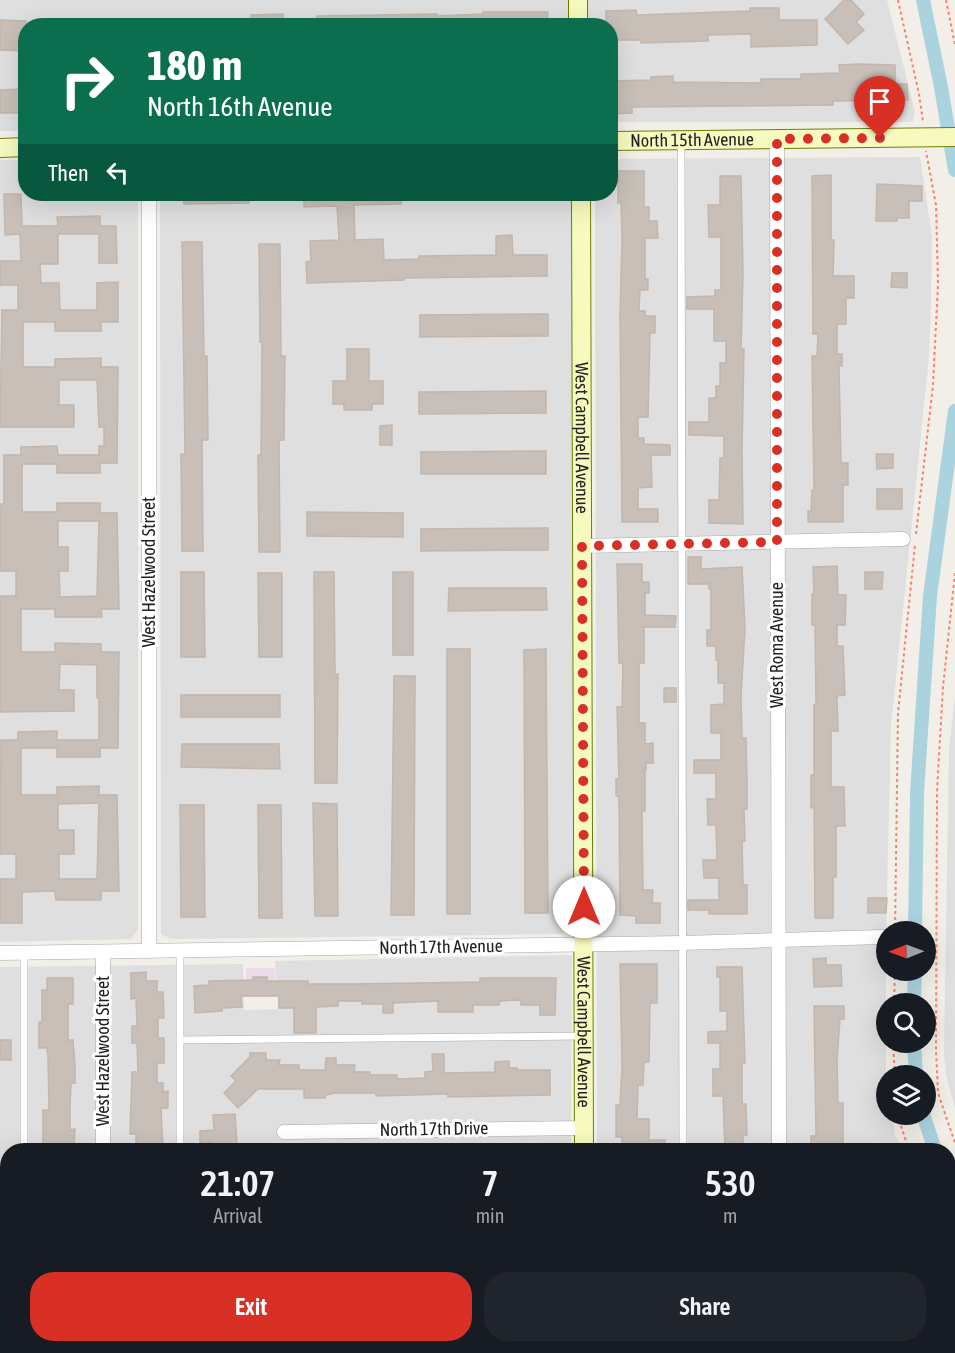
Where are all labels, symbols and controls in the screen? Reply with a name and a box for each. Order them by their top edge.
text: 180 m [147,41,242,89]
icon: right [48,42,126,120]
pin [854,76,905,138]
icon: arrive [863,85,896,118]
text: North 16th Avenue [147,91,333,122]
street label: North 15th Avenue [630,128,754,151]
icon: left [101,156,134,189]
text: Then [48,160,89,186]
street label: West Campbell Avenue [572,362,593,514]
street label: West Hazelwood Street [138,497,159,647]
street label: West Roma Avenue [766,582,787,708]
position arrow [552,875,616,939]
north arrow [876,921,936,981]
map controls [876,921,936,1125]
street label: North 17th Avenue [379,935,503,958]
street label: West Campbell Avenue [573,956,595,1108]
street label: West Hazelwood Street [92,976,113,1126]
button: search [876,993,936,1053]
button: layers [876,1065,936,1125]
street label: North 17th Drive [379,1117,489,1140]
text: 21:07 [200,1162,275,1204]
text: 7 [482,1162,498,1204]
text: 530 [705,1162,756,1204]
text: Arrival [213,1204,262,1227]
text: min [476,1204,504,1227]
text: m [723,1204,737,1227]
button: Exit [30,1272,472,1341]
button: Share [484,1272,926,1341]

